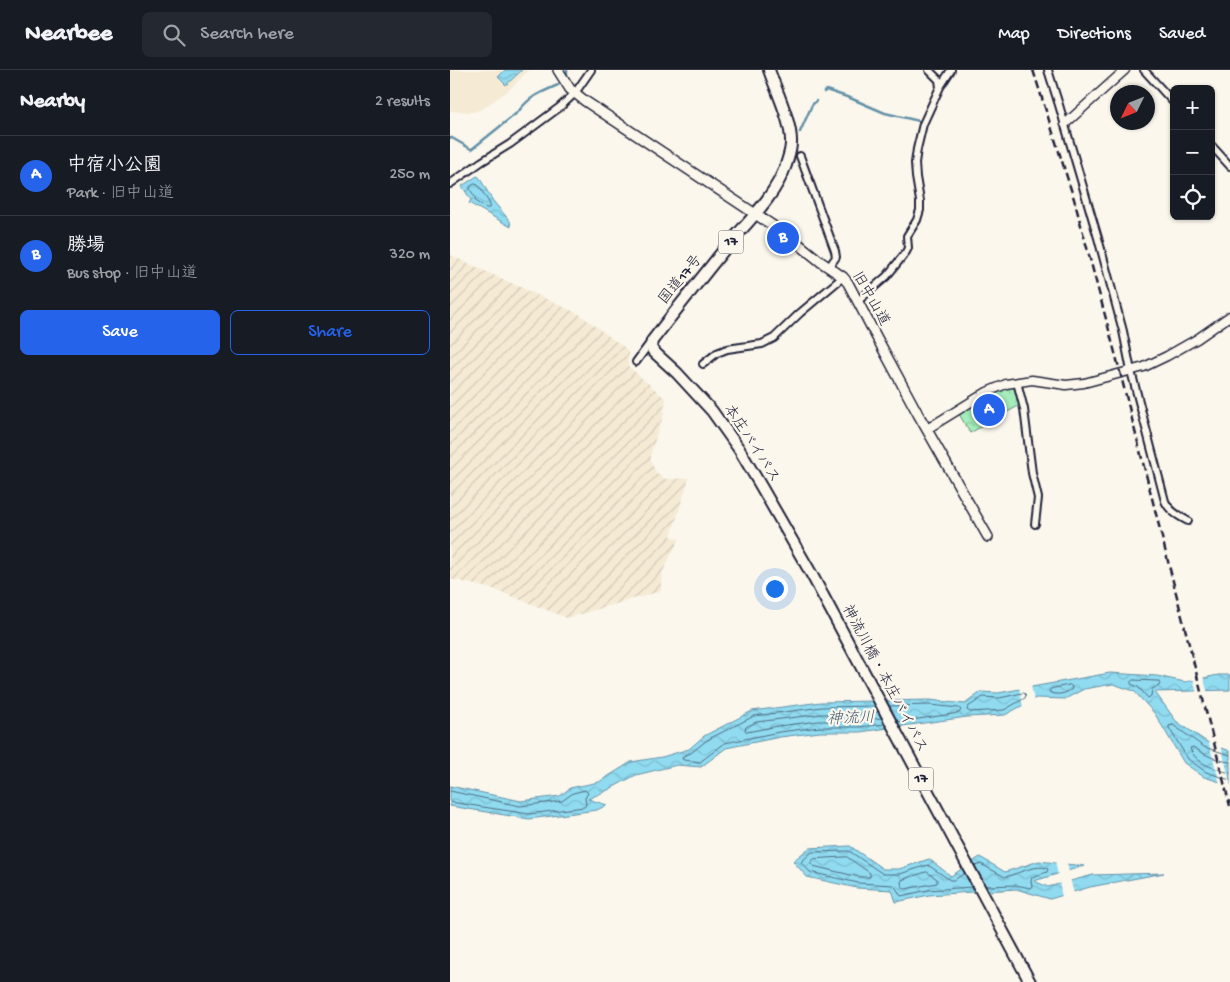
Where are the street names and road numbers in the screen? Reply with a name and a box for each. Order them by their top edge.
road number: 17 [718,230,744,253]
street label: 国道17号 [655,251,707,309]
street label: 旧中山道 [847,268,894,329]
street label: 本庄バイパス [719,401,784,487]
street label: 神流川橋・本庄バイパス [837,602,931,756]
road number: 17 [908,768,934,791]

